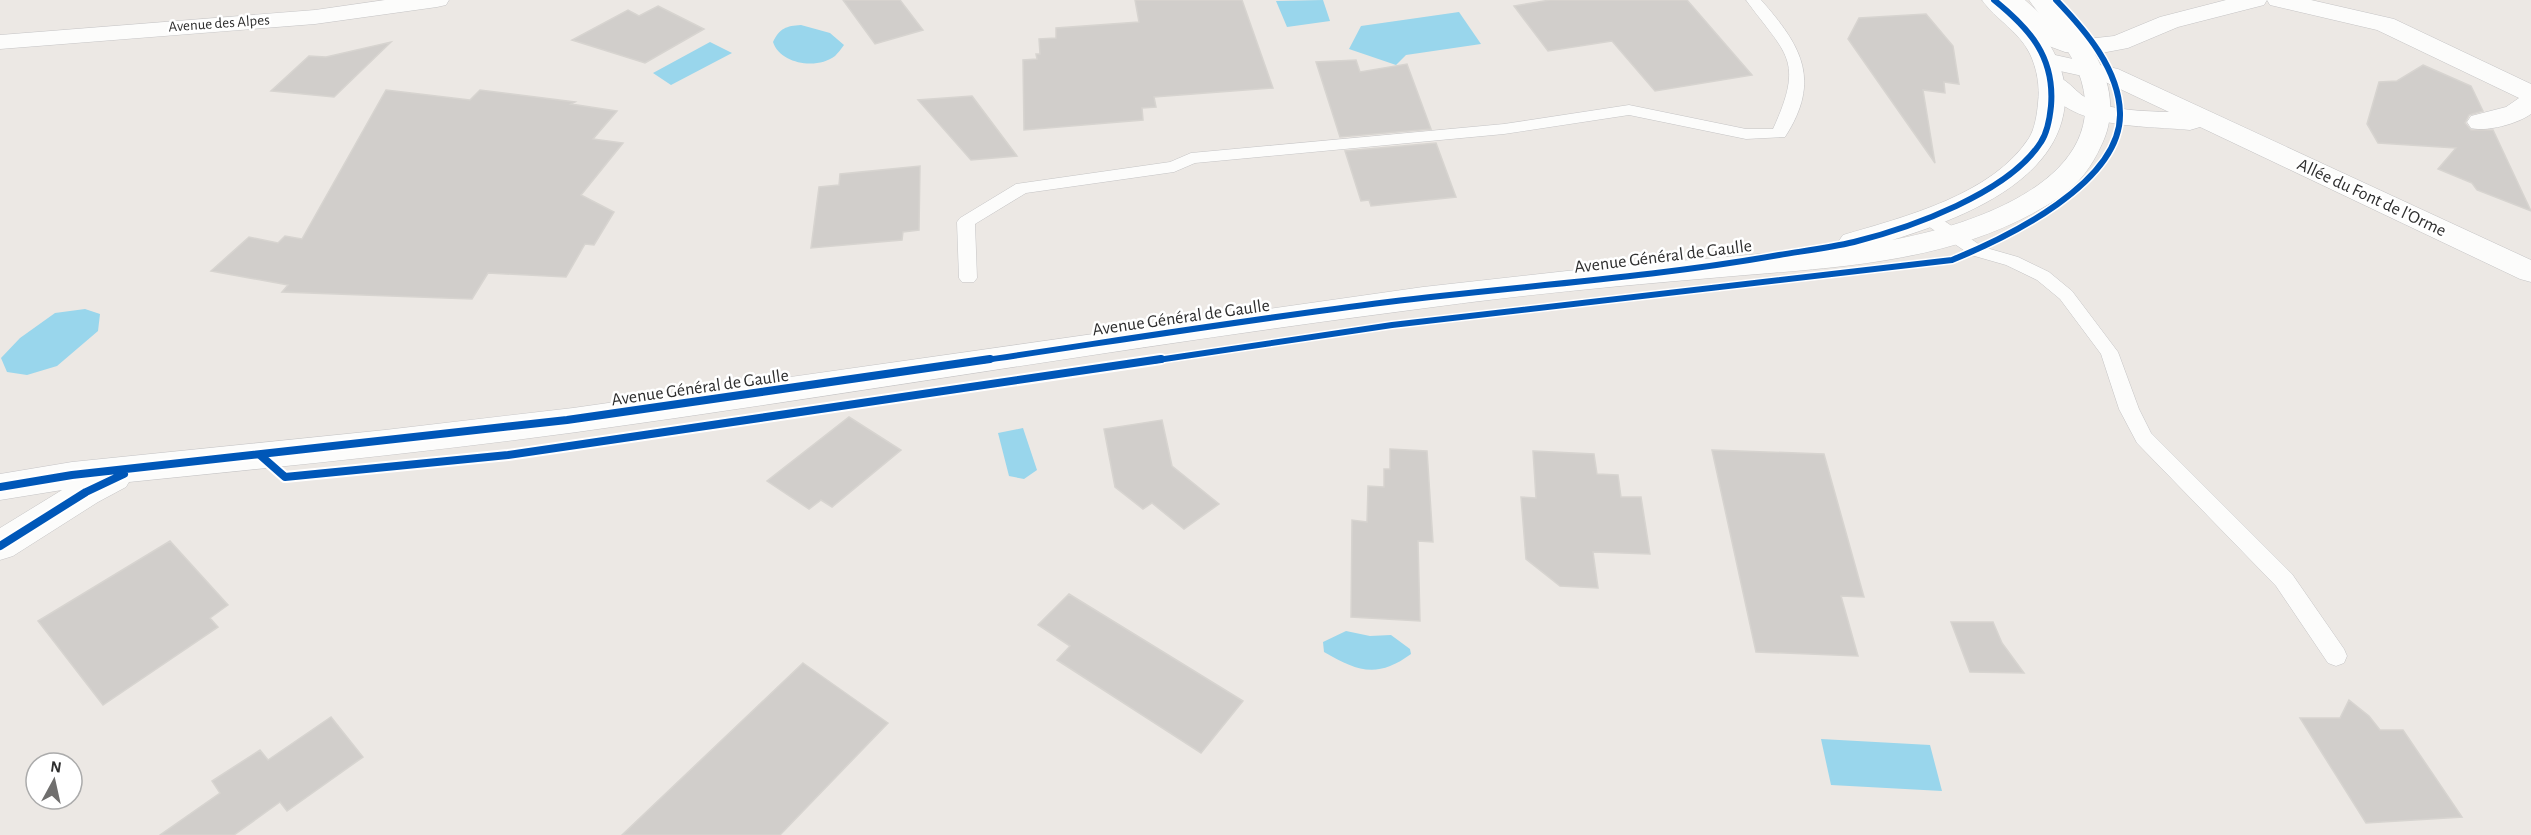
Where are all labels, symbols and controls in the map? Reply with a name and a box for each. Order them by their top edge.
street label: Avenue des Alpes [168,12,270,35]
street label: Allée du Font de l'Orme [2294,156,2449,240]
street label: Avenue Général de Gaulle [1573,237,1753,277]
street label: Avenue Général de Gaulle [1091,297,1271,339]
street label: Avenue Général de Gaulle [610,367,790,409]
north arrow [24,751,84,811]
text: N [49,758,63,776]

